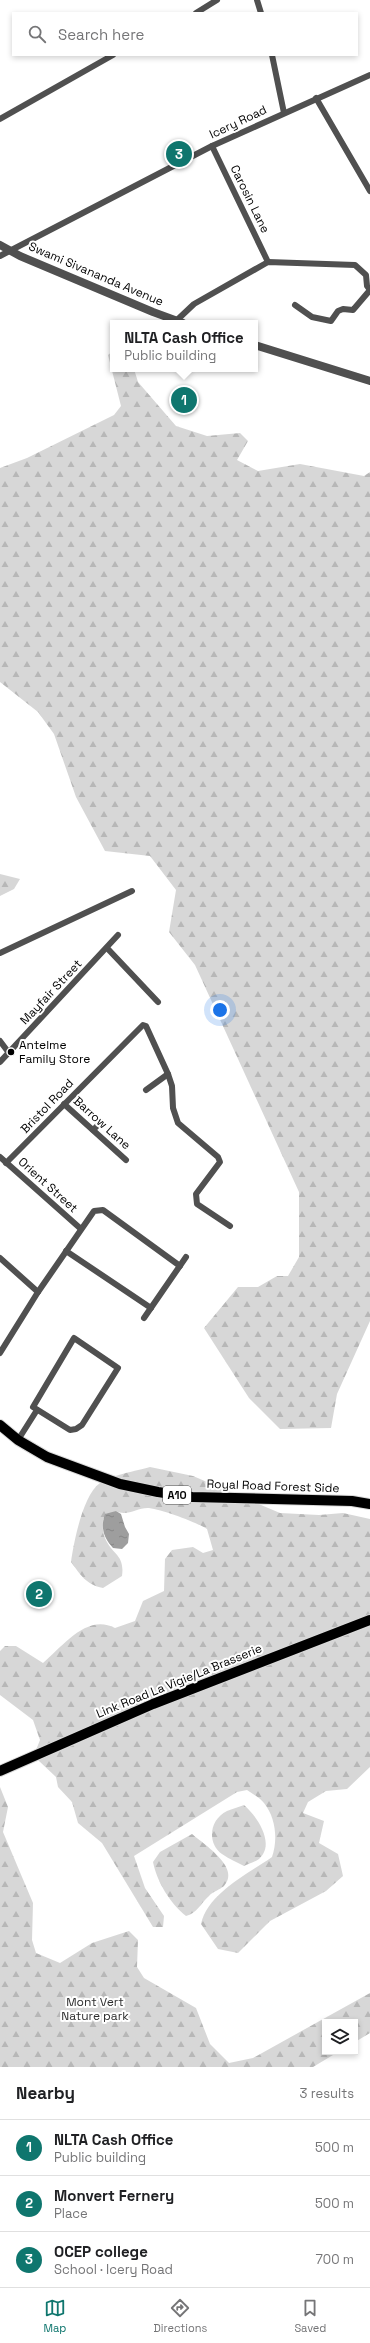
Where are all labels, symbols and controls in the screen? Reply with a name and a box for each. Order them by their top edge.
search box [12,12,358,56]
icon: search [26,23,48,45]
text: Search here [58,25,144,44]
street label: Icery Road [207,102,269,142]
pin: 3 [166,139,192,169]
street label: Carosin Lane [227,162,273,236]
street label: Swami Sivananda Avenue [26,238,166,310]
popup [110,320,258,372]
text: NLTA Cash Office [124,328,244,347]
text: Public building [124,347,216,364]
pin: 1 [171,385,197,415]
street label: Mayfair Street [17,956,85,1028]
your location [210,1000,230,1020]
place label: Antelme Family Store [19,1037,90,1067]
marker: Antelme Family Store [6,1047,16,1057]
street label: Bristol Road [17,1075,77,1137]
street label: Barrow Lane [70,1093,134,1153]
street label: Orient Street [15,1154,81,1216]
street label: Royal Road Forest Side [206,1476,340,1496]
road number: A10 [163,1486,191,1504]
pin: 2 [26,1579,52,1609]
street label: Link Road La Vigie/La Brasserie [94,1640,264,1722]
park label: Mont Vert Nature park [61,1994,129,2024]
map controls [322,2019,358,2055]
button: layers [322,2019,358,2055]
text: Nearby [16,2082,75,2104]
text: 3 results [300,2085,354,2102]
text: NLTA Cash Office [54,2130,174,2149]
text: 1 [26,2139,32,2156]
text: 500 m [315,2139,354,2156]
text: Public building [54,2149,146,2166]
text: Monvert Fernery [54,2186,174,2205]
text: 2 [25,2195,33,2212]
text: 500 m [315,2195,354,2212]
text: Place [54,2205,88,2222]
text: OCEP college [54,2242,148,2261]
text: 3 [25,2251,33,2268]
text: 700 m [316,2251,354,2268]
text: School · Icery Road [54,2261,173,2278]
tab: Map [44,2297,66,2335]
tab: Directions [153,2297,207,2335]
tab: Saved [294,2297,326,2335]

